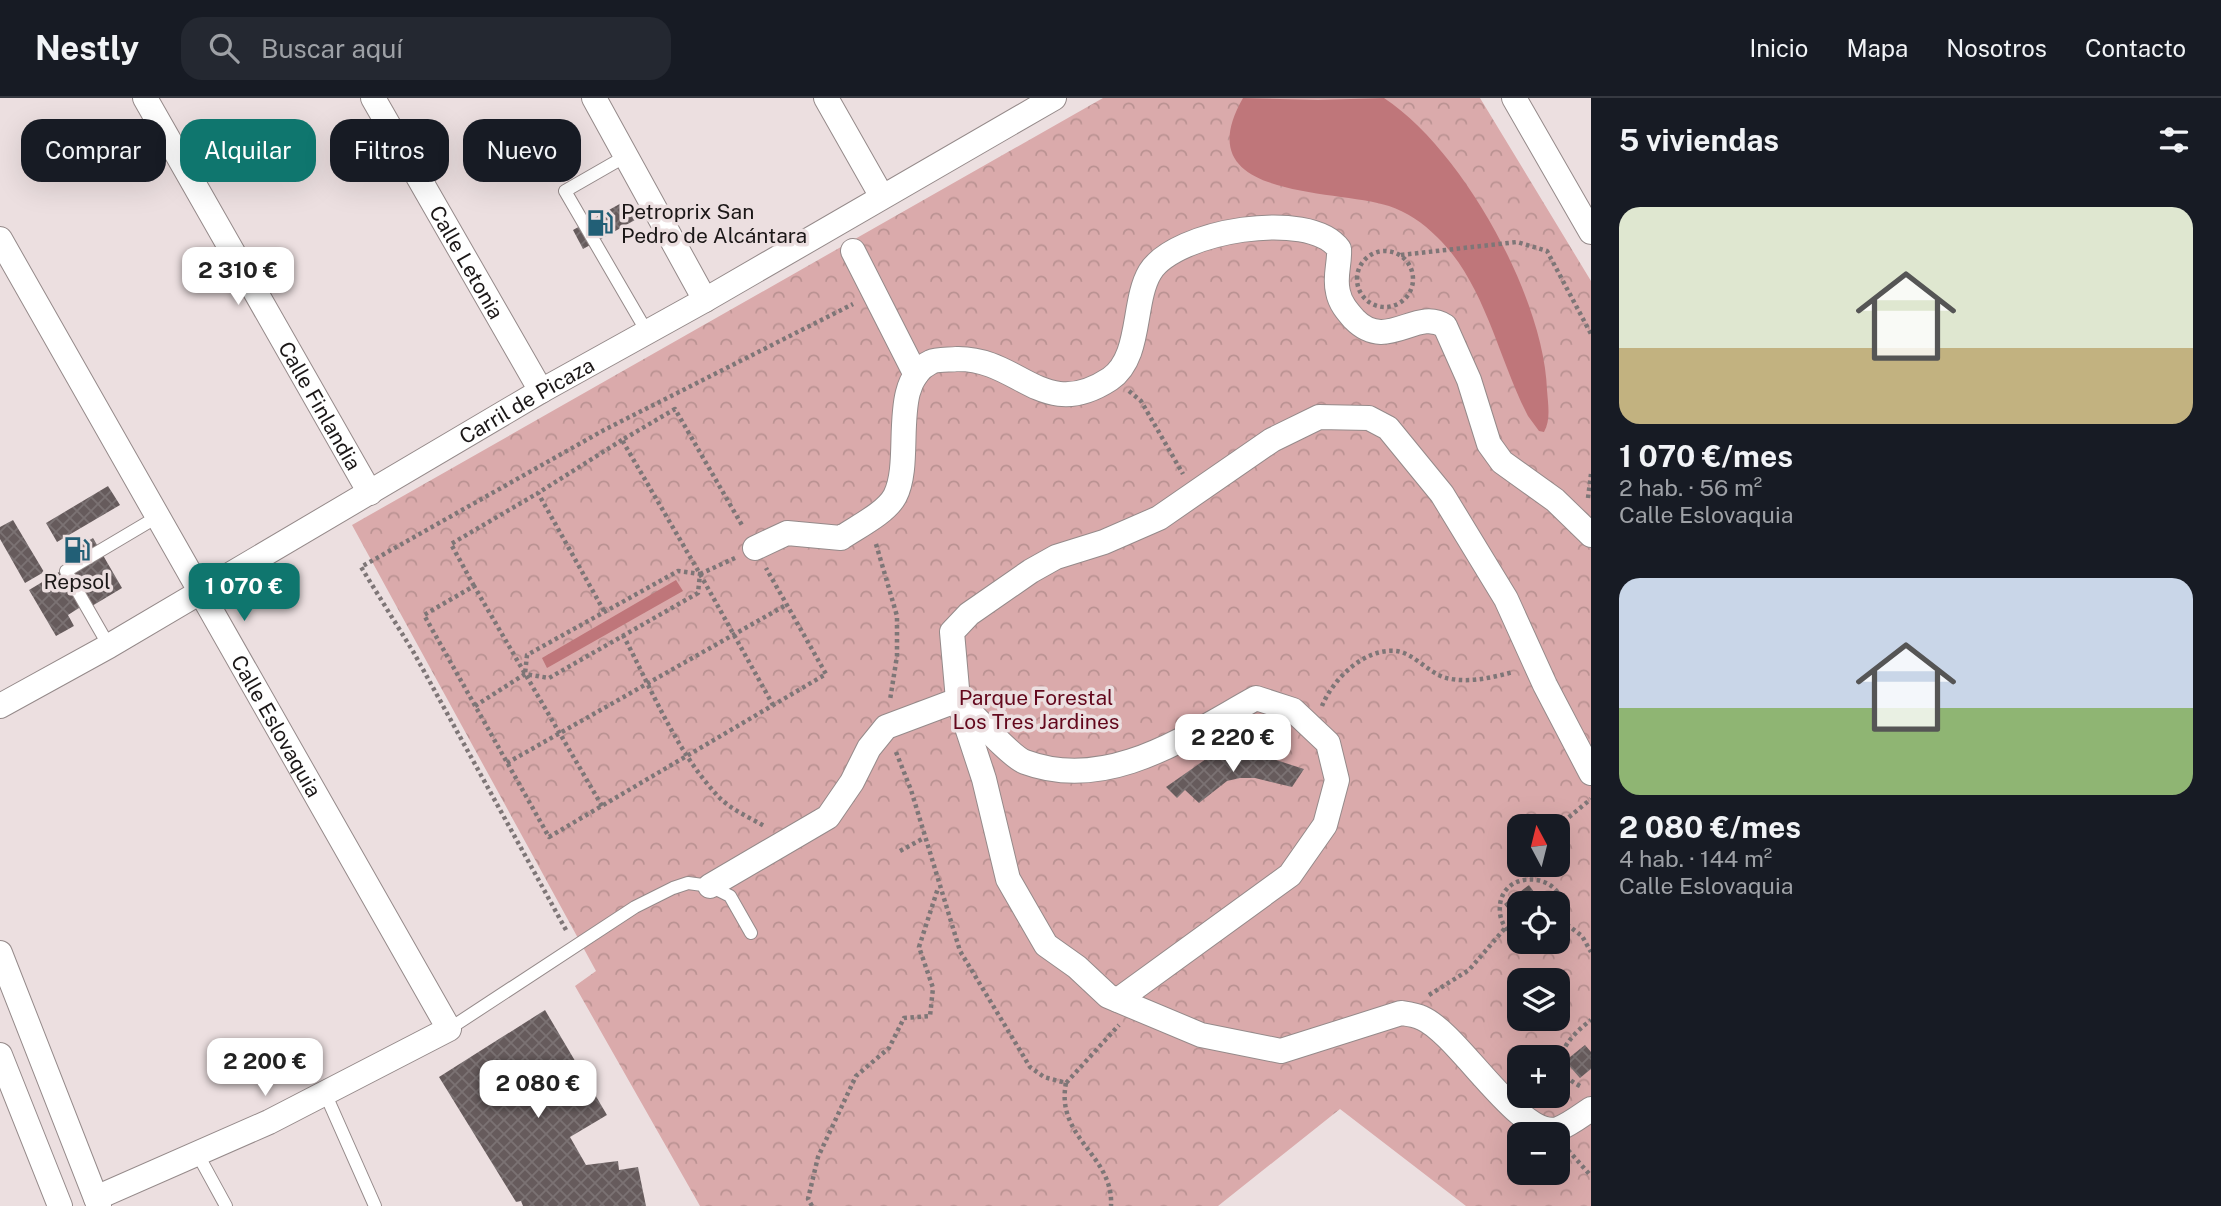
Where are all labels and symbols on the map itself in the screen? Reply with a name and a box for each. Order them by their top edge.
place label: Petroprix San Pedro de Alcántara [621,199,807,248]
street label: Calle Letonia [425,201,509,323]
fuel station icon: Petroprix San Pedro de Alcántara [585,208,615,238]
pin: 2 310 € [173,248,303,307]
street label: Calle Finlandia [274,337,367,474]
street label: Carril de Picaza [455,352,598,449]
fuel station icon: Repsol [62,535,92,565]
pin: 1 070 € [179,564,309,623]
place label: Repsol [43,569,111,594]
street label: Calle Eslovaquia [226,650,327,801]
park label: Parque Forestal Los Tres Jardines [953,685,1119,734]
pin: 2 220 € [1168,714,1298,774]
north arrow [1507,814,1570,877]
pin: 2 200 € [200,1038,330,1098]
pin: 2 080 € [473,1060,603,1120]

